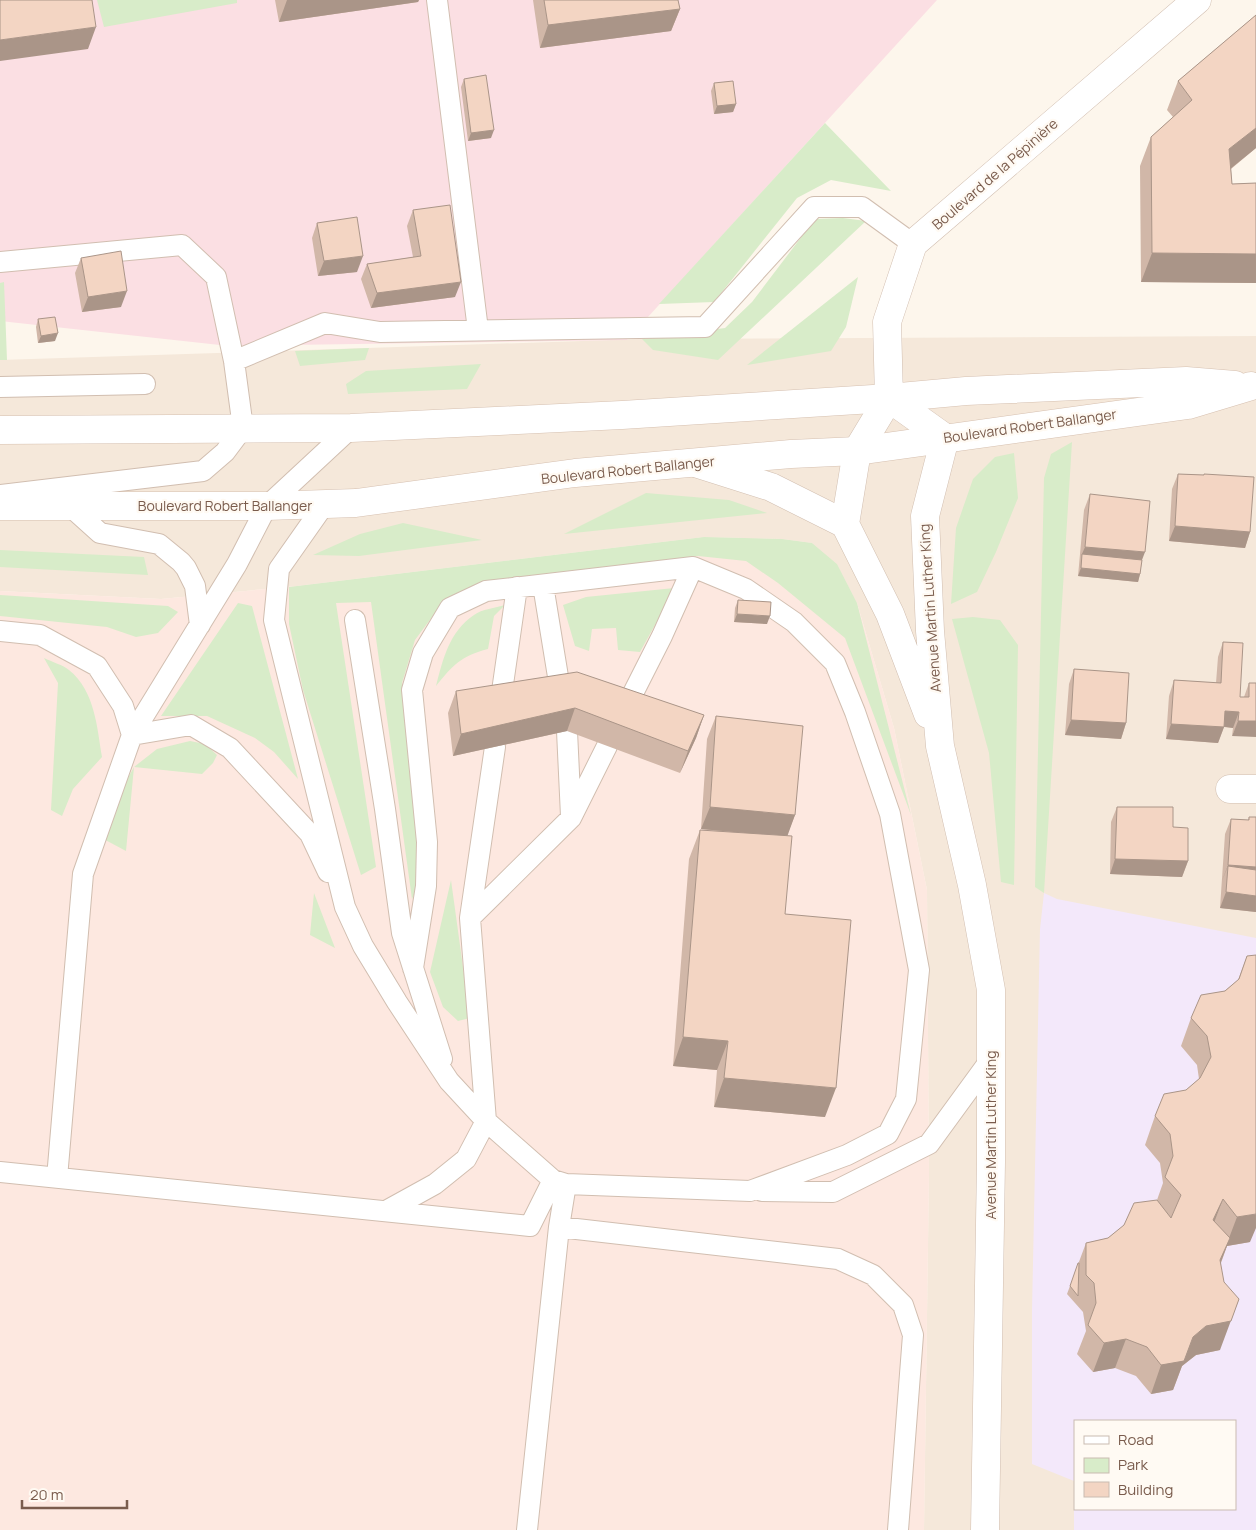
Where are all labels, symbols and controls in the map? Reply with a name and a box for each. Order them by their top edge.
street label: Boulevard de la Pépinière [928,114,1062,234]
street label: Boulevard Robert Ballanger [942,404,1118,447]
street label: Boulevard Robert Ballanger [540,451,716,488]
street label: Boulevard Robert Ballanger [138,496,312,515]
street label: Avenue Martin Luther King [914,523,945,693]
street label: Avenue Martin Luther King [981,1051,1000,1219]
legend [1074,1420,1236,1510]
text: Road [1118,1429,1154,1450]
text: Park [1118,1454,1148,1475]
scale bar [22,1478,128,1510]
text: Building [1118,1479,1173,1500]
text: 20 m [30,1484,63,1505]

